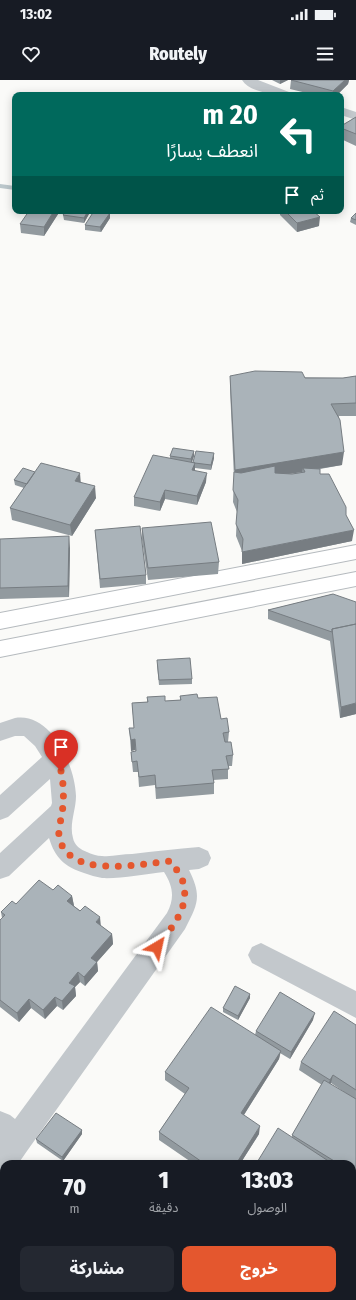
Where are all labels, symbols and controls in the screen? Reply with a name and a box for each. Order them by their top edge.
text: 13:02 [20,5,52,23]
icon: heart [20,43,42,65]
text: Routely [149,43,207,65]
icon: menu [314,43,336,65]
text: 20 m [203,98,258,131]
icon: left [272,108,324,160]
text: انعطف يسارًا [166,140,258,162]
icon: arrive [281,184,303,206]
text: ثم [311,186,324,204]
pin [44,730,78,771]
icon: arrive [50,736,72,758]
position arrow [136,926,178,968]
text: 1 [159,1166,169,1194]
text: 13:03 [241,1166,293,1194]
text: 70 [63,1173,86,1201]
text: دقيقة [149,1200,179,1215]
text: الوصول [248,1200,287,1215]
text: m [69,1201,79,1216]
button: مشاركة [20,1246,174,1292]
button: خروج [182,1246,336,1292]

